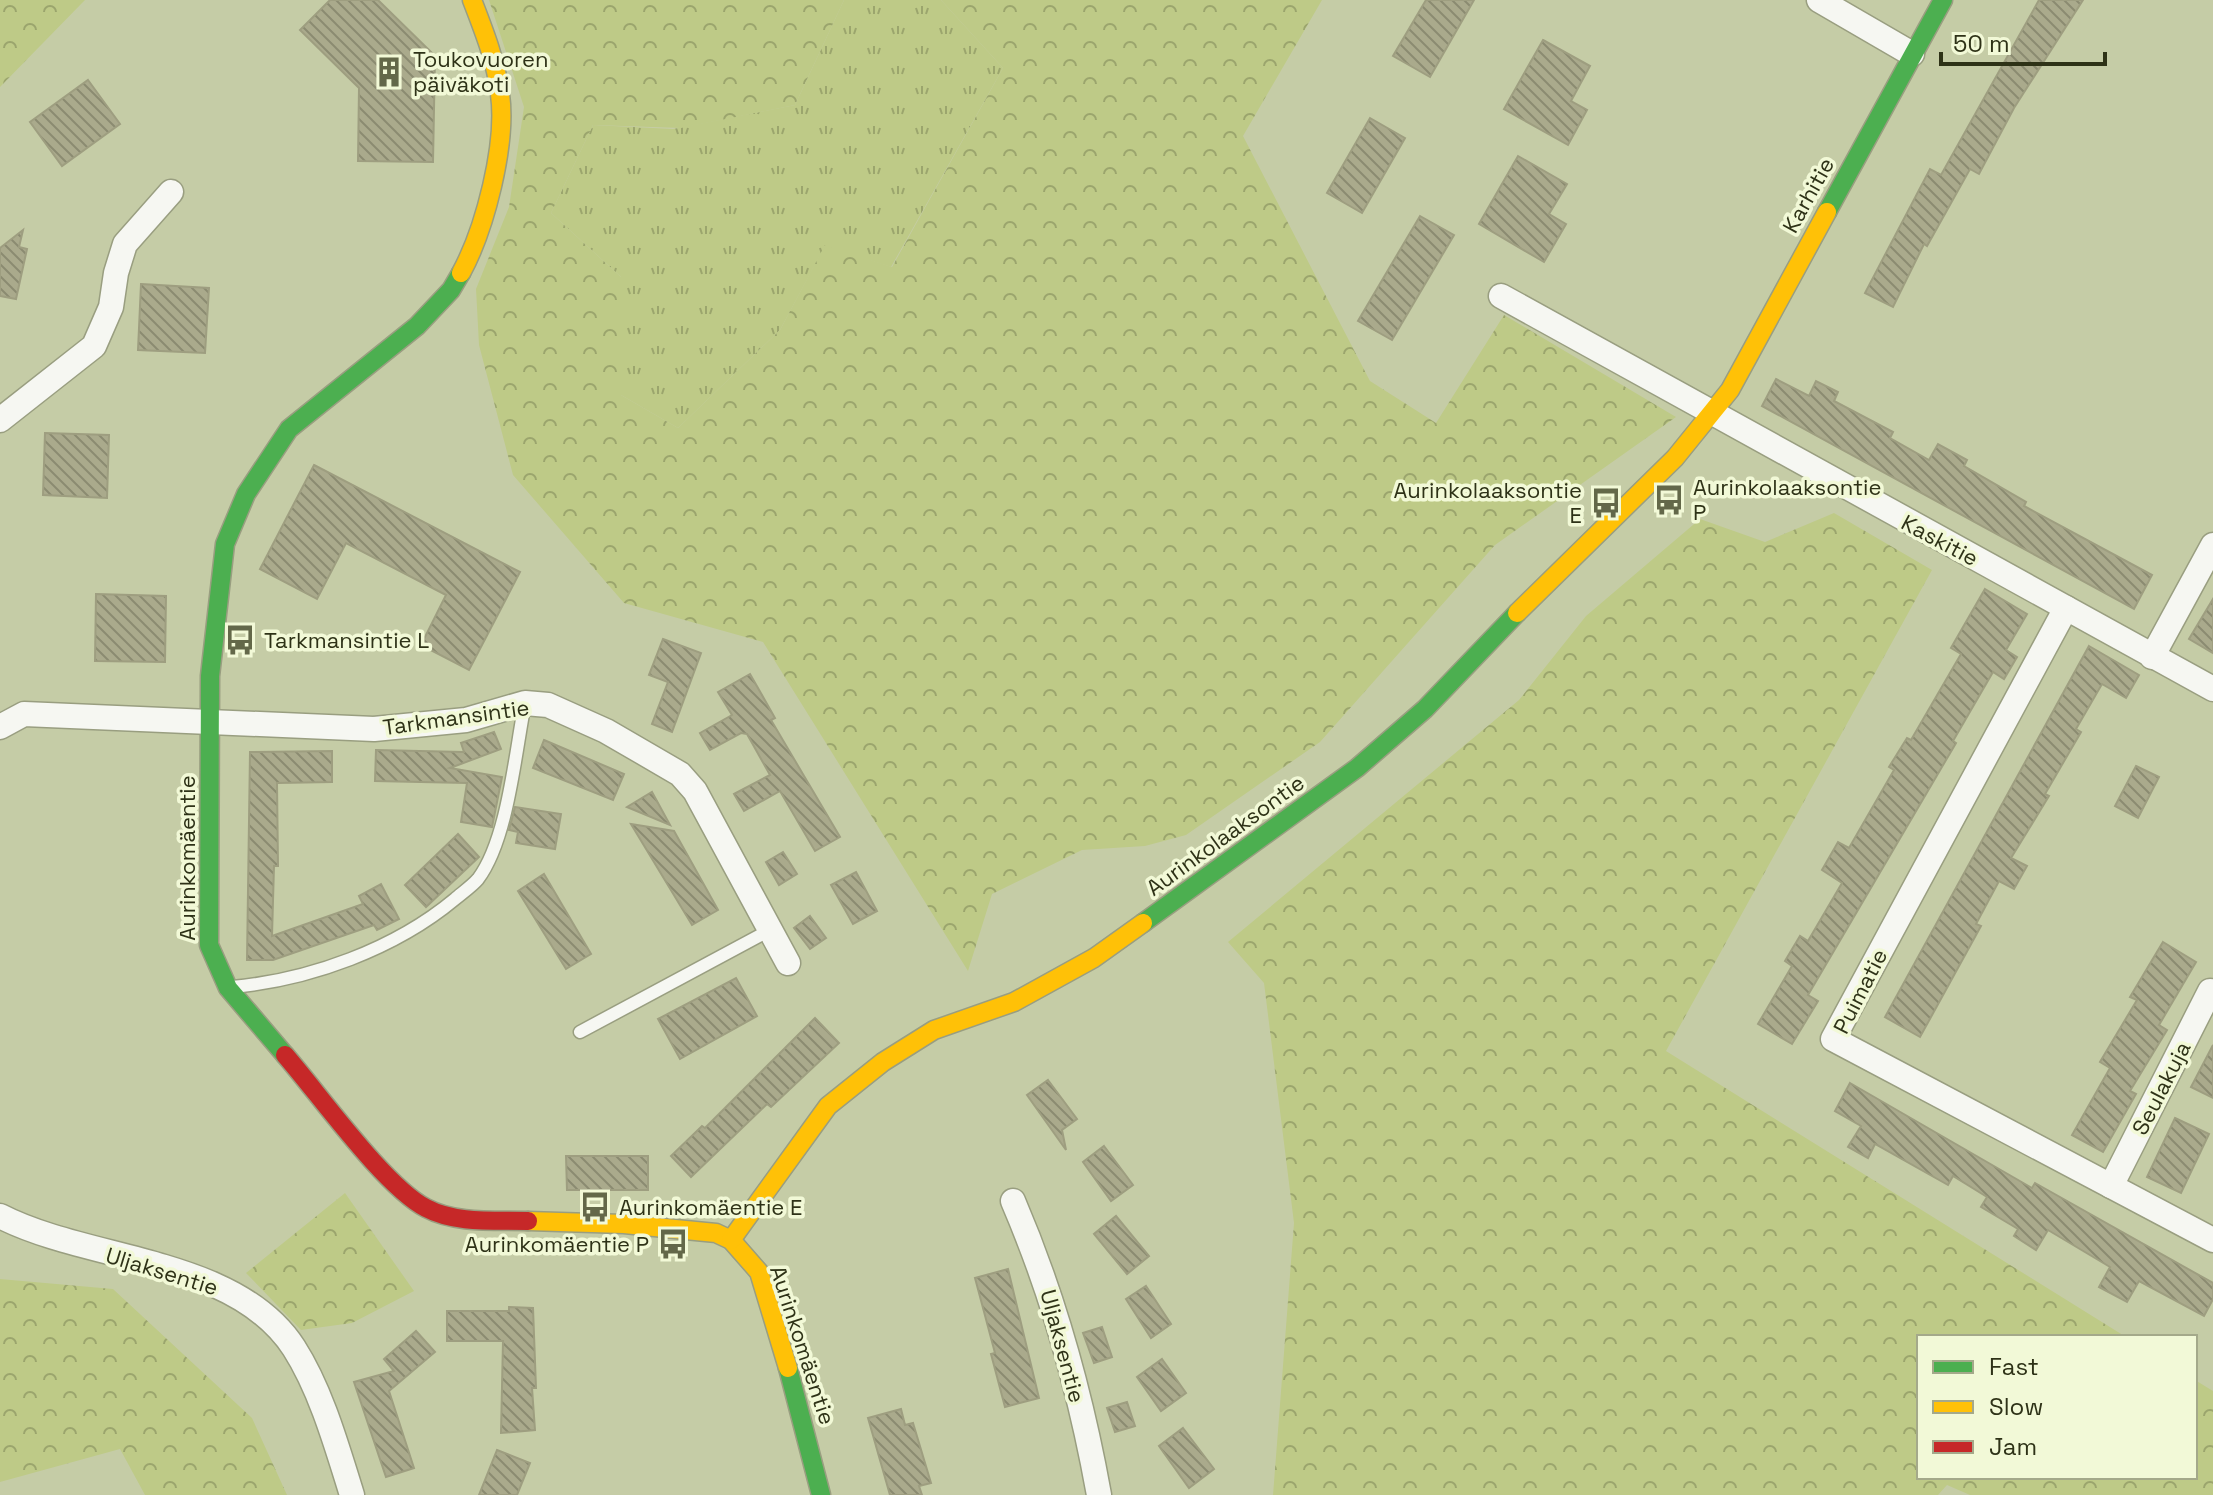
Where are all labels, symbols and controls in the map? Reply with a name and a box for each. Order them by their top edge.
scale bar [1941,16,2105,66]
text: 50 m [1953,28,2010,59]
place label: Toukovuoren päiväkoti [413,45,549,98]
building icon: Toukovuoren päiväkoti [372,55,406,89]
street label: Karhitie [1776,152,1840,238]
place label: Aurinkolaaksontie P [1693,473,1882,526]
place label: Aurinkolaaksontie E [1394,476,1582,529]
bus stop icon: Aurinkolaaksontie P [1652,483,1686,517]
bus stop icon: Aurinkolaaksontie E [1589,486,1623,520]
street label: Kaskitie [1897,508,1983,572]
bus stop icon: Tarkmansintie L [223,623,257,657]
place label: Tarkmansintie L [264,626,429,654]
street label: Tarkmansintie [381,693,531,741]
street label: Aurinkolaaksontie [1141,768,1309,902]
street label: Aurinkomäentie [173,775,201,941]
street label: Puimatie [1827,944,1893,1038]
street label: Seulakuja [2126,1036,2197,1140]
bus stop icon: Aurinkomäentie E [578,1190,612,1224]
place label: Aurinkomäentie E [619,1193,802,1221]
bus stop icon: Aurinkomäentie P [656,1227,690,1261]
place label: Aurinkomäentie P [465,1230,649,1258]
street label: Uljaksentie [102,1241,222,1301]
street label: Aurinkomäentie [764,1262,842,1428]
street label: Uljaksentie [1034,1286,1092,1406]
legend [1917,1335,2197,1479]
text: Fast [1989,1351,2039,1382]
text: Slow [1989,1391,2043,1422]
text: Jam [1989,1431,2037,1462]

